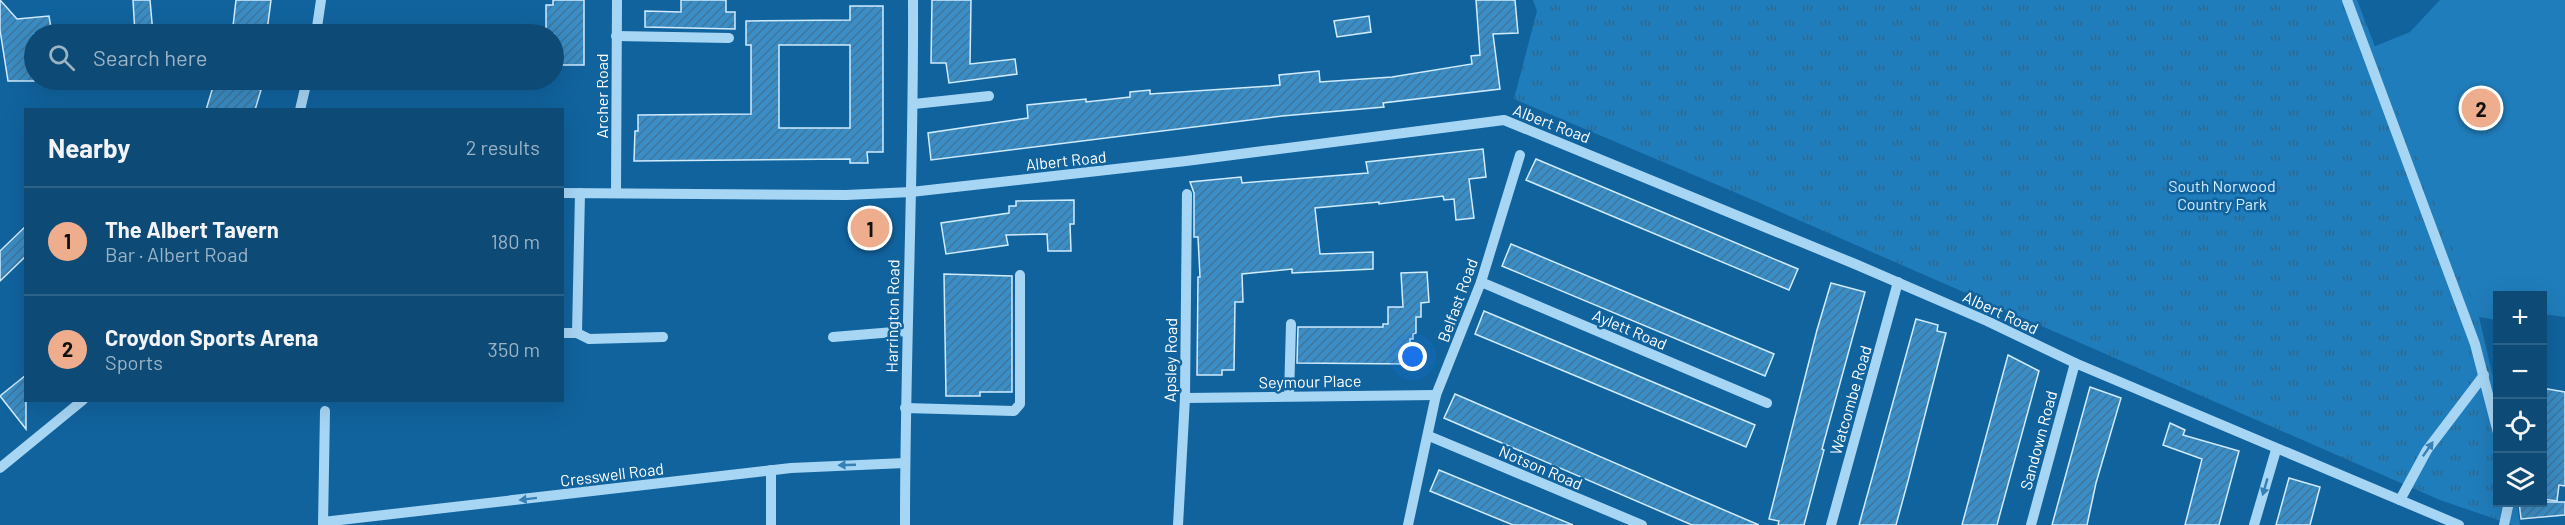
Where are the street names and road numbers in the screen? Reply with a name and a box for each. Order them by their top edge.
street label: Archer Road [592,53,611,139]
street label: Albert Road [1511,100,1593,146]
street label: Albert Road [1025,146,1107,174]
street label: Belfast Road [1433,255,1481,345]
street label: Harrington Road [882,259,902,373]
street label: Albert Road [1960,286,2042,338]
street label: Aylett Road [1590,305,1670,353]
street label: Apsley Road [1160,318,1180,402]
street label: Watcombe Road [1825,343,1875,457]
street label: Seymour Place [1259,371,1361,391]
street label: Sandown Road [2016,388,2060,492]
street label: Notson Road [1496,441,1586,493]
street label: Cresswell Road [559,458,665,490]

